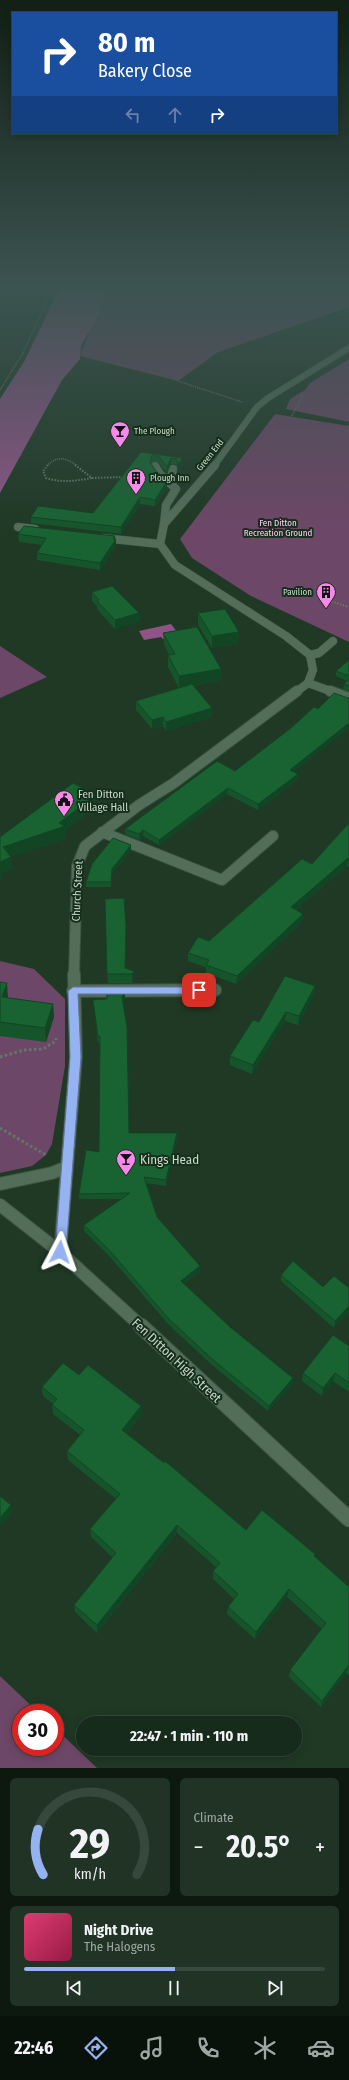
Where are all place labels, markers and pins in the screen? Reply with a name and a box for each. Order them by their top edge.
bar icon: The Plough [109,420,131,448]
place label: The Plough [134,426,175,436]
building icon: Plough Inn [125,467,147,495]
place label: Plough Inn [150,473,190,483]
building icon: Pavilion [315,581,337,609]
place label: Pavilion [283,587,312,597]
place label: Fen Ditton Village Hall [78,788,128,814]
public building icon: Fen Ditton Village Hall [53,789,75,817]
pin [182,973,216,1007]
bar icon: Kings Head [115,1148,137,1176]
place label: Kings Head [140,1152,199,1167]

